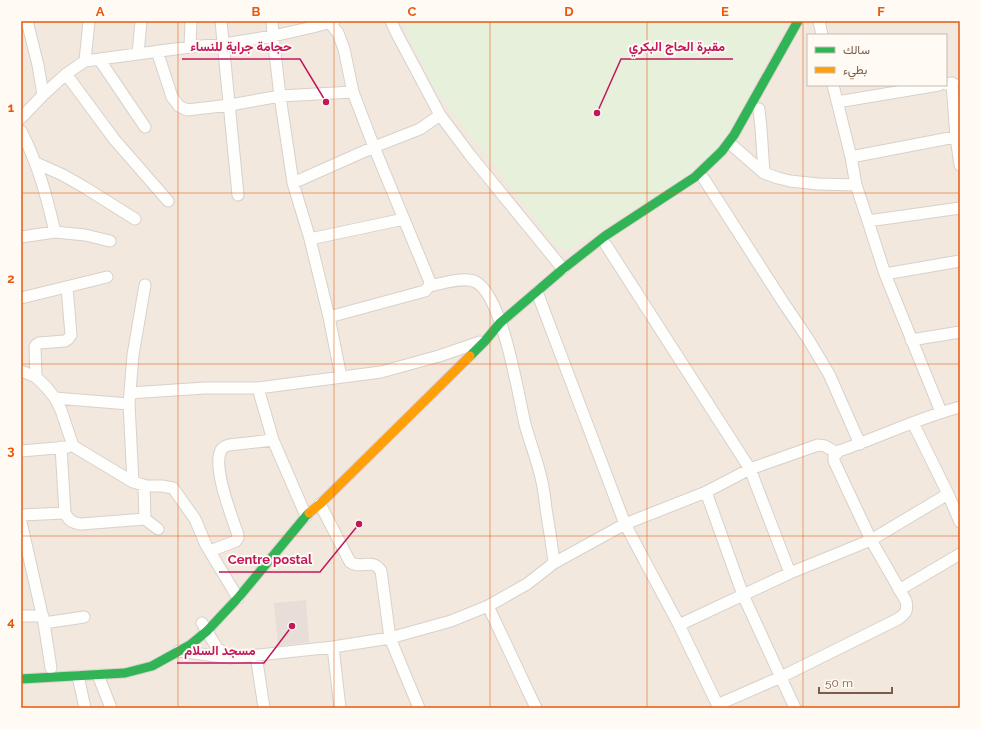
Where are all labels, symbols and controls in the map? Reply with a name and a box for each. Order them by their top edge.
text: A [96,4,105,19]
text: B [252,4,261,19]
text: C [408,4,417,19]
text: D [564,4,574,19]
text: E [721,4,729,19]
text: F [877,4,885,19]
callout: حجامة جراية للنساء [182,34,300,59]
callout: مقبرة الحاج البكري [621,34,733,59]
legend [807,34,947,86]
text: حجامة جراية للنساء [190,39,292,55]
text: مقبرة الحاج البكري [629,39,725,57]
text: سالك [843,43,870,57]
text: بطيء [843,63,867,80]
text: 1 [8,100,15,115]
text: 2 [7,271,15,286]
text: 3 [7,443,15,458]
callout: Centre postal [219,547,320,572]
text: Centre postal [228,552,313,567]
text: 4 [7,614,15,629]
callout: مسجد السلام [177,638,264,663]
text: مسجد السلام [184,643,256,659]
scale bar [819,669,892,695]
text: 50 m [825,676,853,690]

